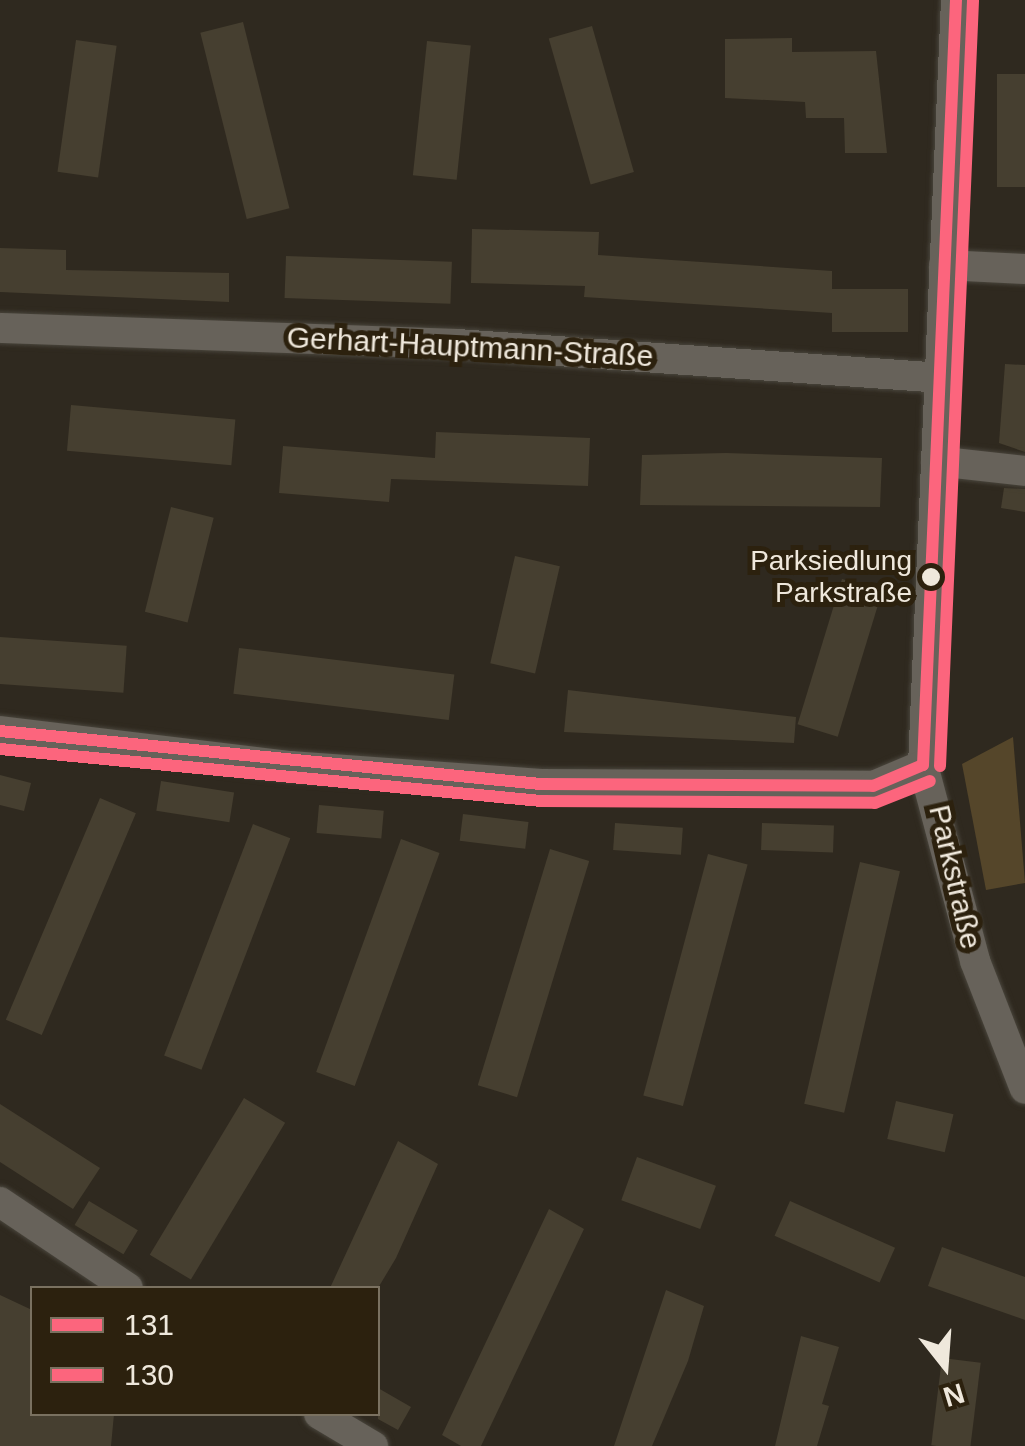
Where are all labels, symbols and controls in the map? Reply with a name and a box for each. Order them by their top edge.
street label: Gerhart-Hauptmann-Straße [286,319,654,375]
place label: Parksiedlung Parkstraße [750,544,912,610]
marker: Parksiedlung Parkstraße [921,567,941,587]
street label: Parkstraße [921,801,989,953]
legend [30,1286,380,1416]
text: 131 [124,1308,174,1341]
north arrow [895,1316,995,1416]
text: 130 [124,1358,174,1391]
text: N [940,1377,968,1413]

